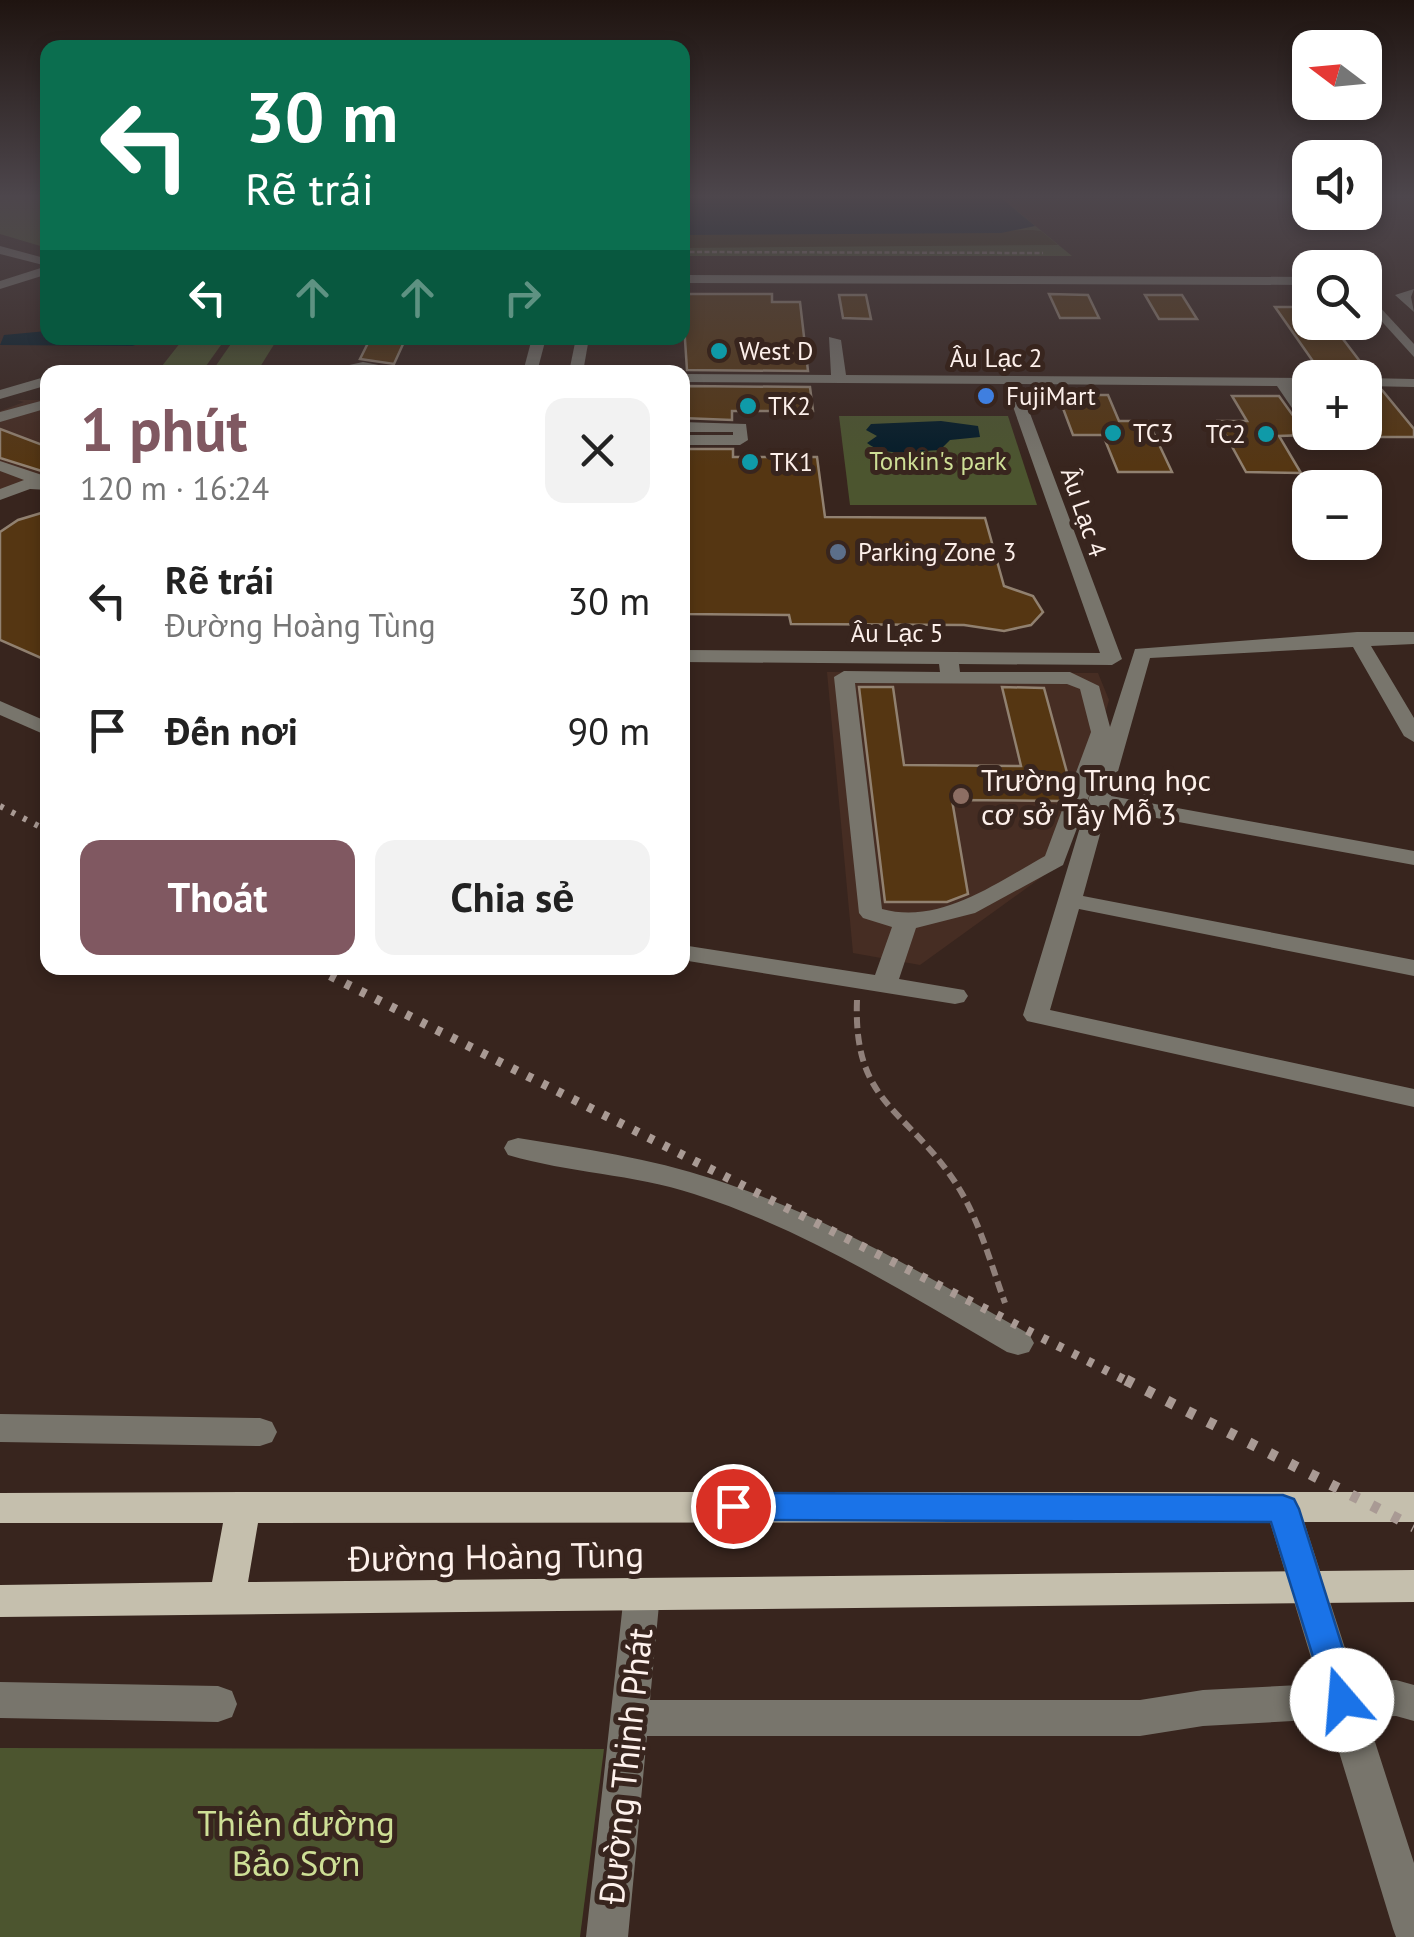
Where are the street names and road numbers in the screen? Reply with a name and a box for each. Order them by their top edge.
street label: Âu Lạc 2 [950,342,1042,374]
street label: Âu Lạc 4 [1054,463,1114,561]
street label: Âu Lạc 5 [851,617,943,649]
street label: Đường Hoàng Tùng [347,1530,644,1582]
street label: Đường Thịnh Phát [588,1625,662,1907]

